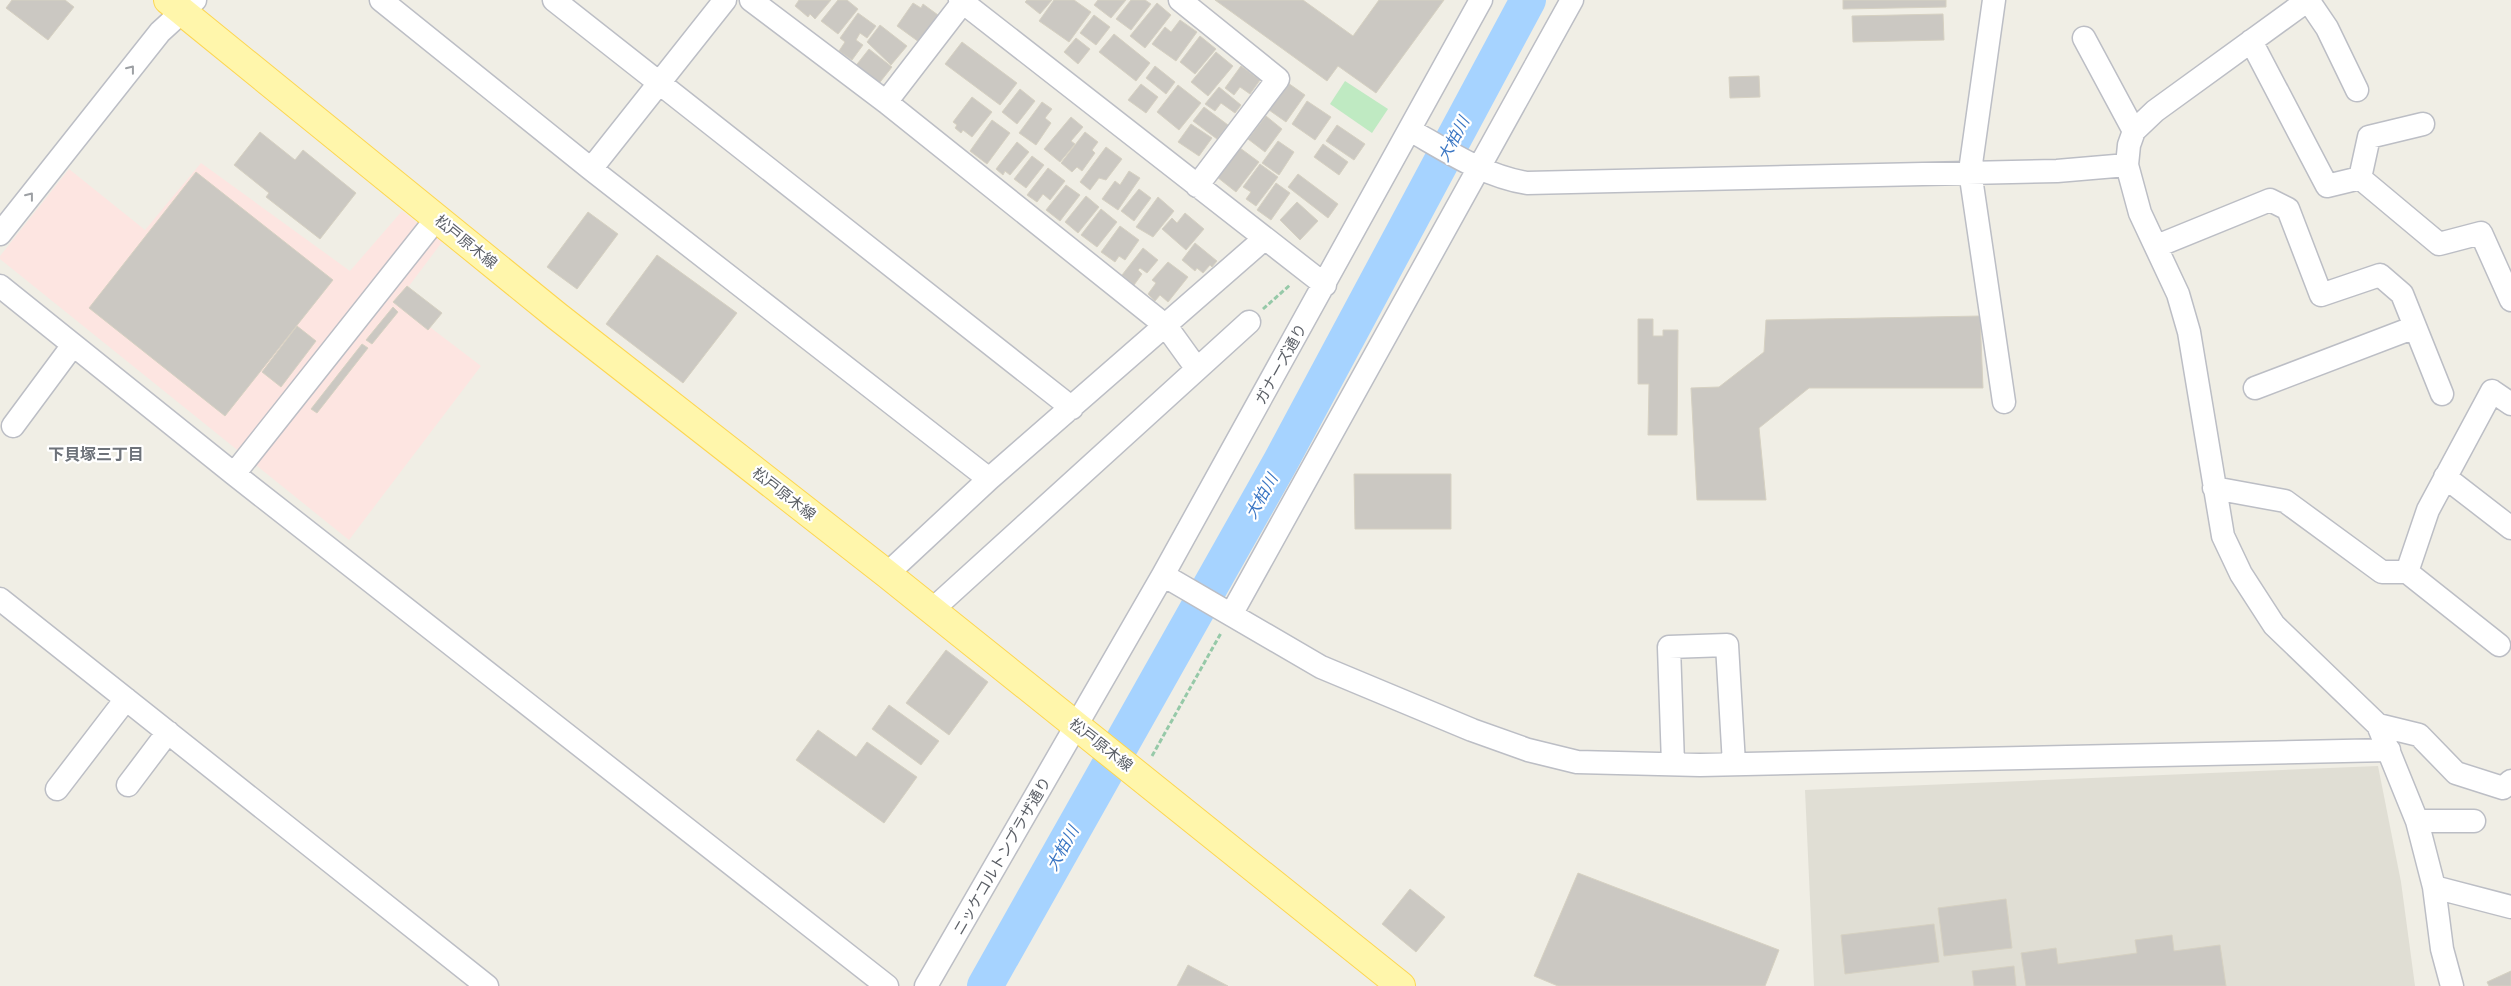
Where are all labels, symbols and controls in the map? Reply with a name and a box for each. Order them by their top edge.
one-way arrow [125,65,134,75]
water label: 大柏川 [1432,111,1475,165]
one-way arrow [25,193,33,202]
street label: 松戸原木線 [431,210,502,273]
street label: ガナーズ通り [1250,320,1311,407]
district label: 下貝塚三丁目 [48,443,144,465]
street label: 松戸原木線 [749,462,820,524]
water label: 大柏川 [1240,468,1283,522]
street label: 松戸原木線 [1066,713,1137,775]
street label: ニッケコルトンプラザ通り [948,773,1055,938]
water label: 大柏川 [1041,820,1084,874]

